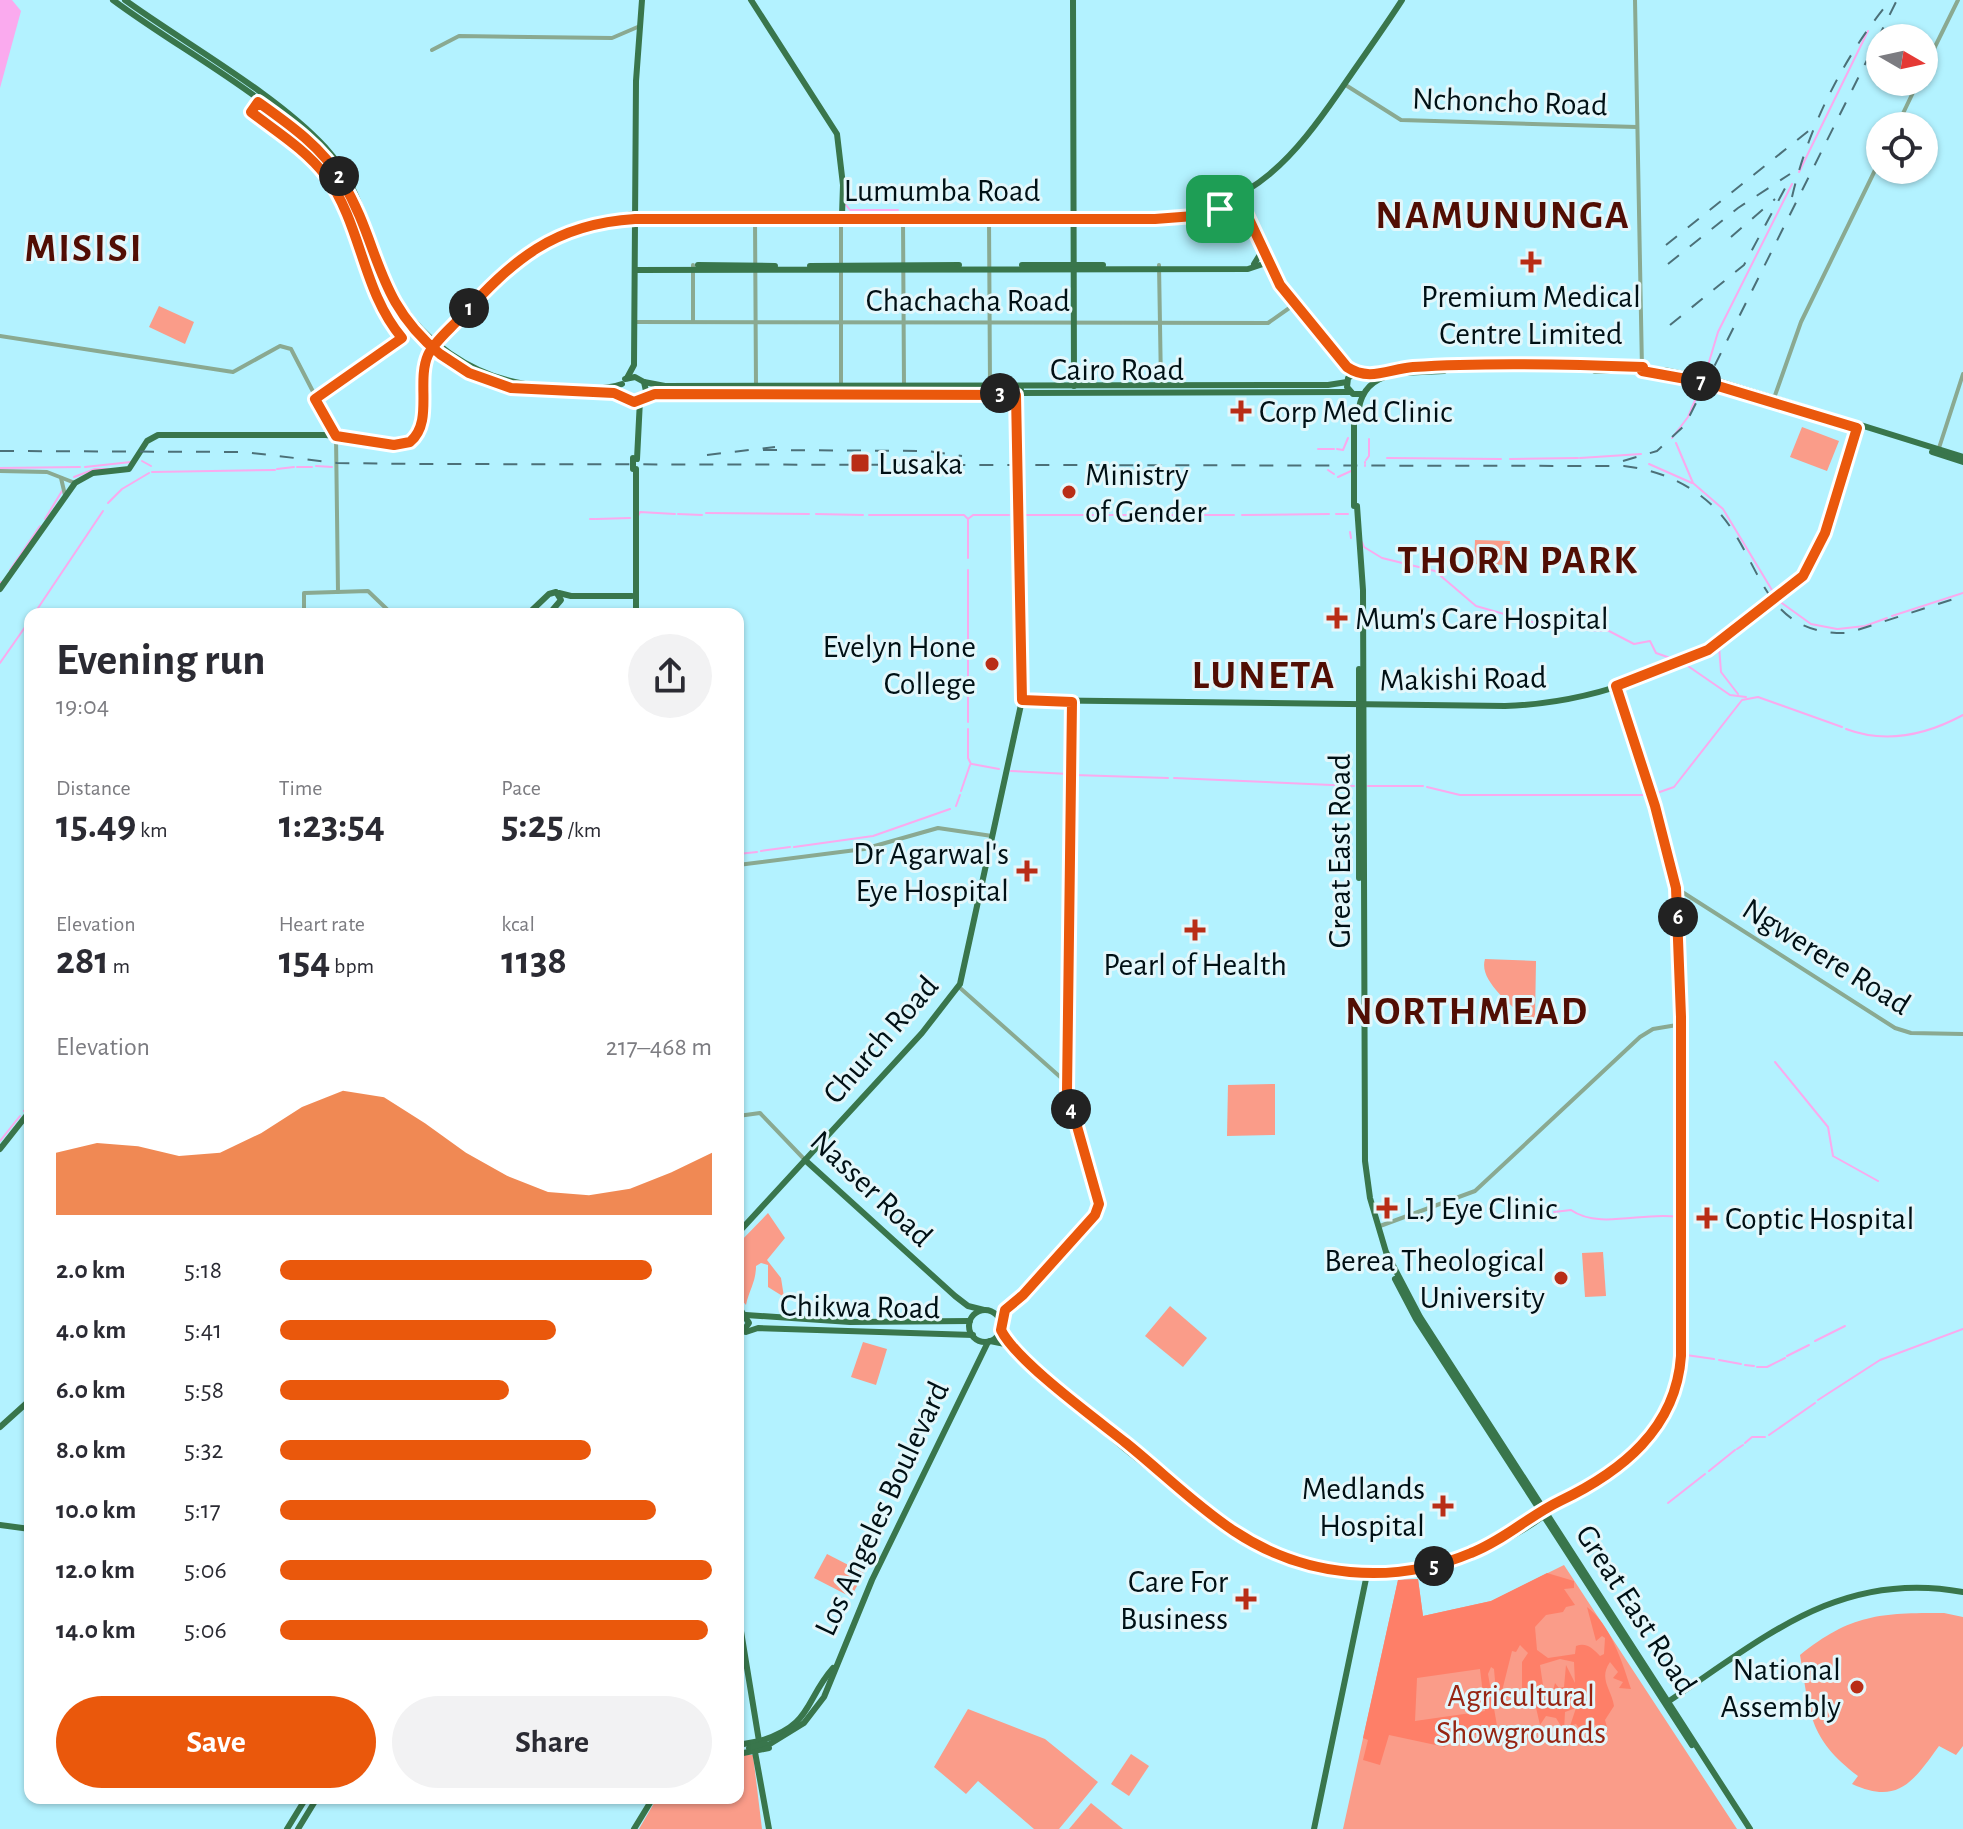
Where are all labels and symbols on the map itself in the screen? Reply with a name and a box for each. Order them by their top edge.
north arrow [1866,24,1938,96]
street label: Nchoncho Road [1412,83,1608,121]
pin: 2 [319,156,359,196]
street label: Lumumba Road [844,175,1040,207]
pin [1186,175,1254,243]
district label: NAMUNUNGA [1375,196,1631,236]
district label: MISISI [24,229,144,269]
marker: Premium Medical Centre Limited [1520,251,1542,273]
place label: Premium Medical Centre Limited [1421,281,1641,350]
street label: Chachacha Road [866,285,1070,317]
pin: 1 [449,288,489,328]
street label: Cairo Road [1050,354,1184,386]
pin: 7 [1681,361,1721,401]
pin: 3 [980,373,1020,413]
place label: Corp Med Clinic [1259,396,1452,428]
marker: Corp Med Clinic [1230,400,1252,422]
place label: Lusaka [878,448,963,480]
marker: Lusaka [849,452,871,474]
place label: Ministry of Gender [1085,459,1207,528]
marker: Ministry of Gender [1060,483,1078,501]
district label: THORN PARK [1397,541,1639,581]
place label: Mum's Care Hospital [1355,603,1609,635]
marker: Mum's Care Hospital [1326,607,1348,629]
place label: Evelyn Hone College [822,631,976,700]
marker: Evelyn Hone College [983,655,1001,673]
district label: LUNETA [1192,656,1336,696]
street label: Makishi Road [1379,662,1547,696]
street label: Great East Road [1324,754,1356,948]
place label: Dr Agarwal's Eye Hospital [853,838,1009,907]
marker: Dr Agarwal's Eye Hospital [1016,860,1038,882]
street label: Ngwerere Road [1737,893,1916,1021]
pin: 6 [1658,897,1698,937]
marker: Pearl of Health [1184,919,1206,941]
place label: Pearl of Health [1103,949,1287,981]
street label: Church Road [817,970,944,1110]
district label: NORTHMEAD [1345,992,1589,1032]
pin: 4 [1051,1089,1091,1129]
street label: Nasser Road [804,1125,938,1253]
place label: L.J Eye Clinic [1405,1193,1557,1225]
marker: L.J Eye Clinic [1376,1197,1398,1219]
place label: Coptic Hospital [1725,1203,1914,1235]
marker: Coptic Hospital [1696,1207,1718,1229]
place label: Berea Theological University [1324,1245,1545,1314]
marker: Berea Theological University [1552,1269,1570,1287]
street label: Chikwa Road [780,1290,940,1324]
street label: Los Angeles Boulevard [809,1376,955,1640]
place label: Medlands Hospital [1302,1473,1425,1542]
marker: Medlands Hospital [1432,1495,1454,1517]
street label: Great East Road [1570,1519,1703,1700]
pin: 5 [1414,1546,1454,1586]
place label: Care For Business [1120,1566,1229,1635]
marker: Care For Business [1235,1588,1257,1610]
place label: National Assembly [1720,1654,1841,1723]
marker: National Assembly [1848,1678,1866,1696]
park label: Agricultural Showgrounds [1436,1680,1606,1749]

